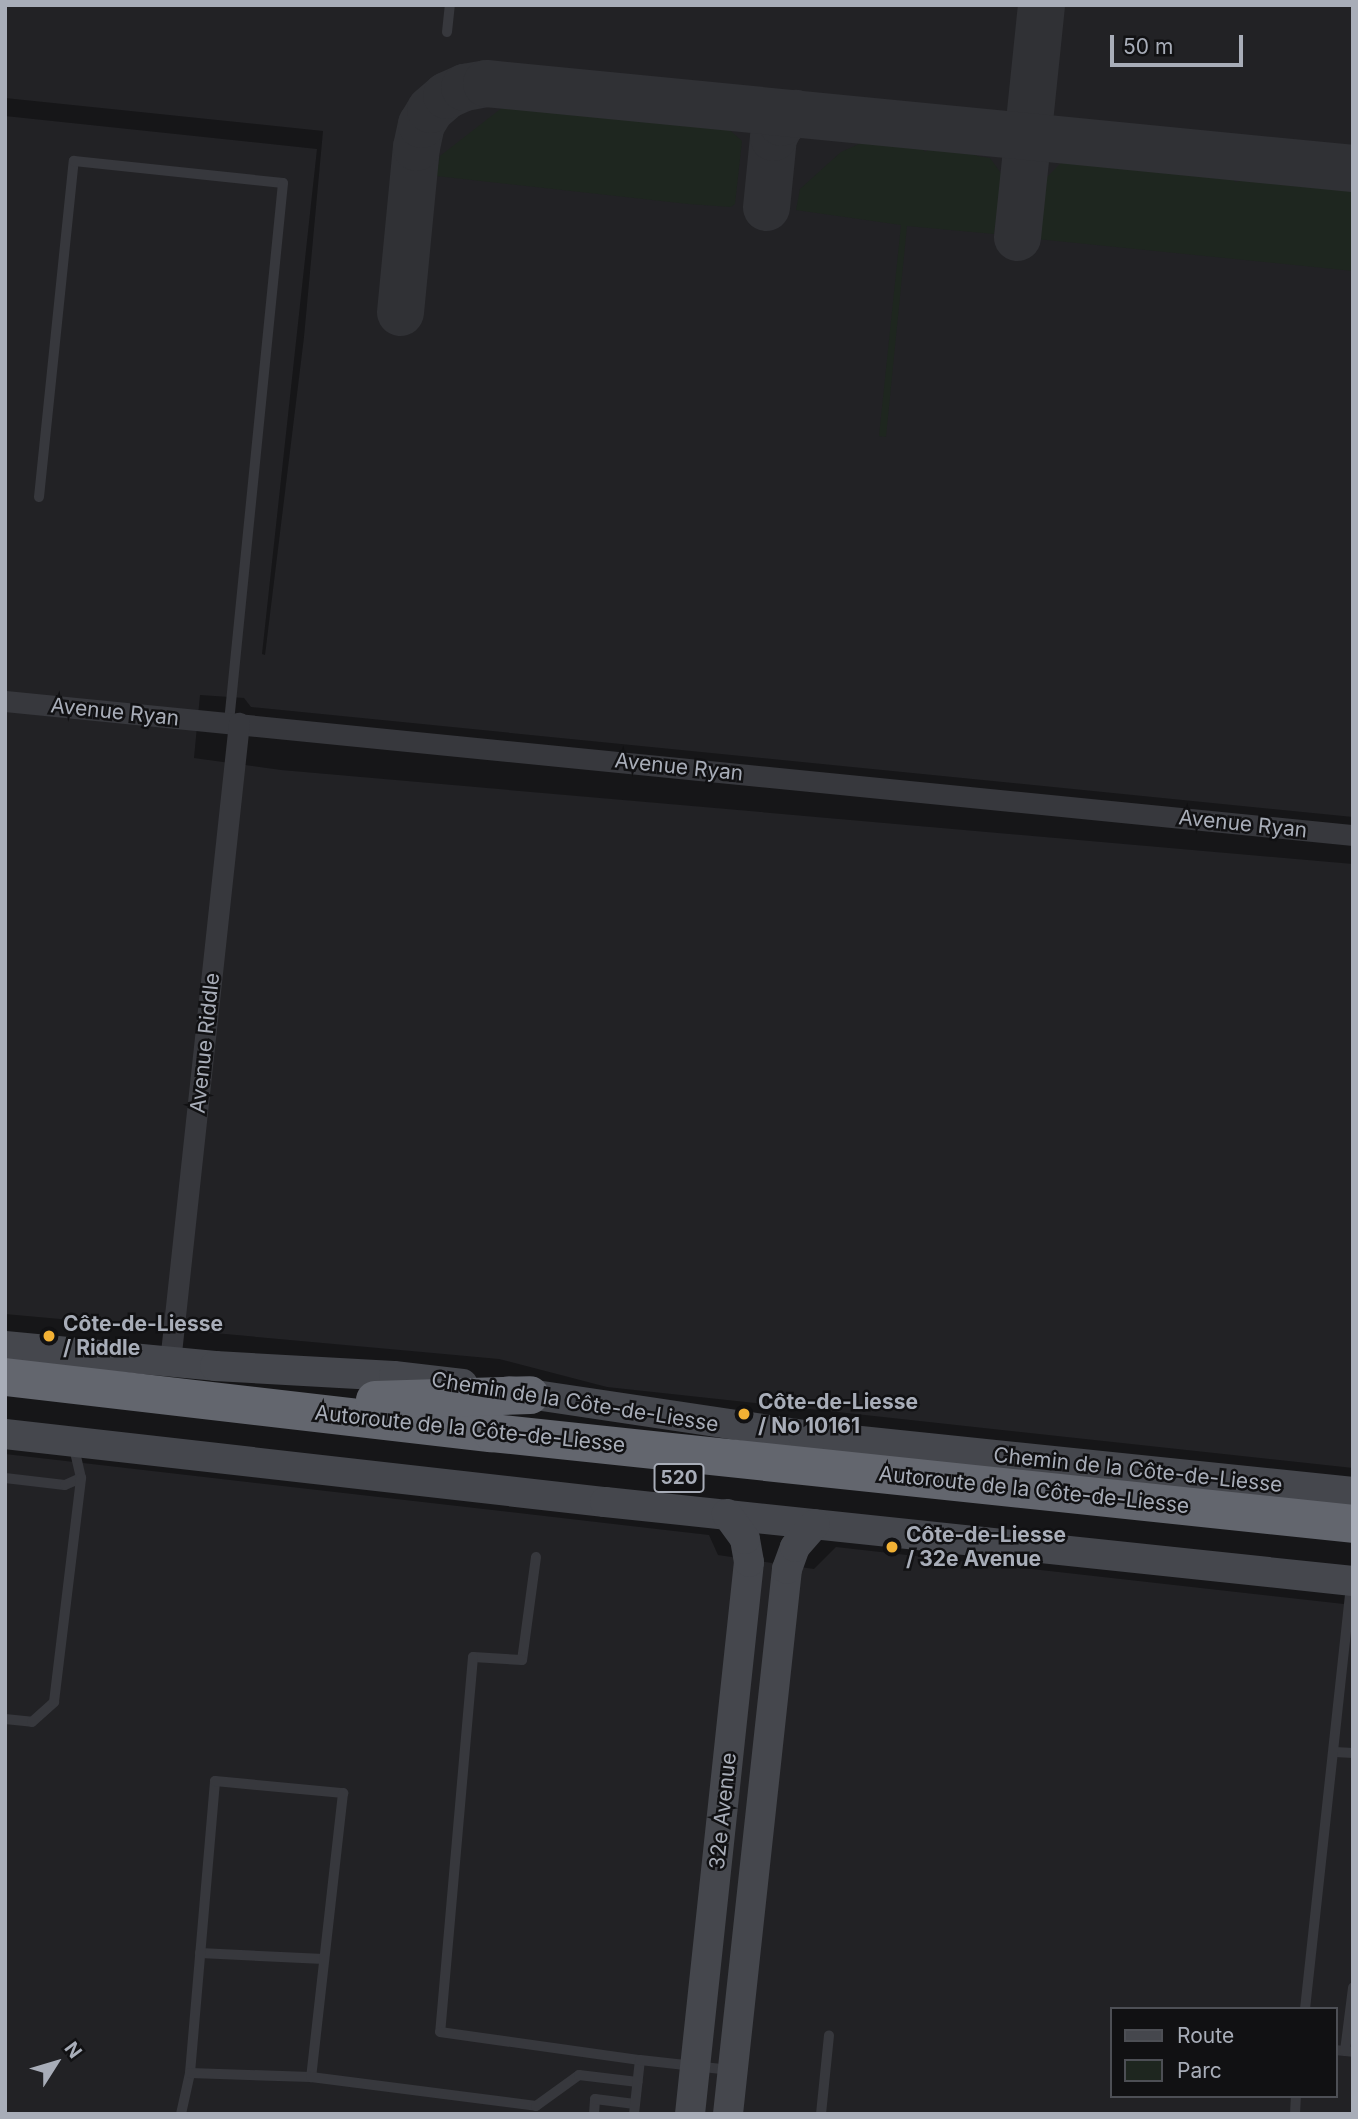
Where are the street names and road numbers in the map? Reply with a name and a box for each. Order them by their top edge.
street label: Avenue Ryan [49,693,181,731]
street label: Avenue Ryan [613,748,745,786]
street label: Avenue Ryan [1177,805,1309,843]
street label: Avenue Riddle [185,971,225,1115]
street label: Chemin de la Côte-de-Liesse [430,1367,720,1437]
street label: Autoroute de la Côte-de-Liesse [313,1400,627,1458]
street label: Chemin de la Côte-de-Liesse [992,1442,1284,1498]
street label: Autoroute de la Côte-de-Liesse [877,1461,1191,1519]
road number: 520 [653,1462,705,1494]
street label: 32e Avenue [704,1751,742,1871]

